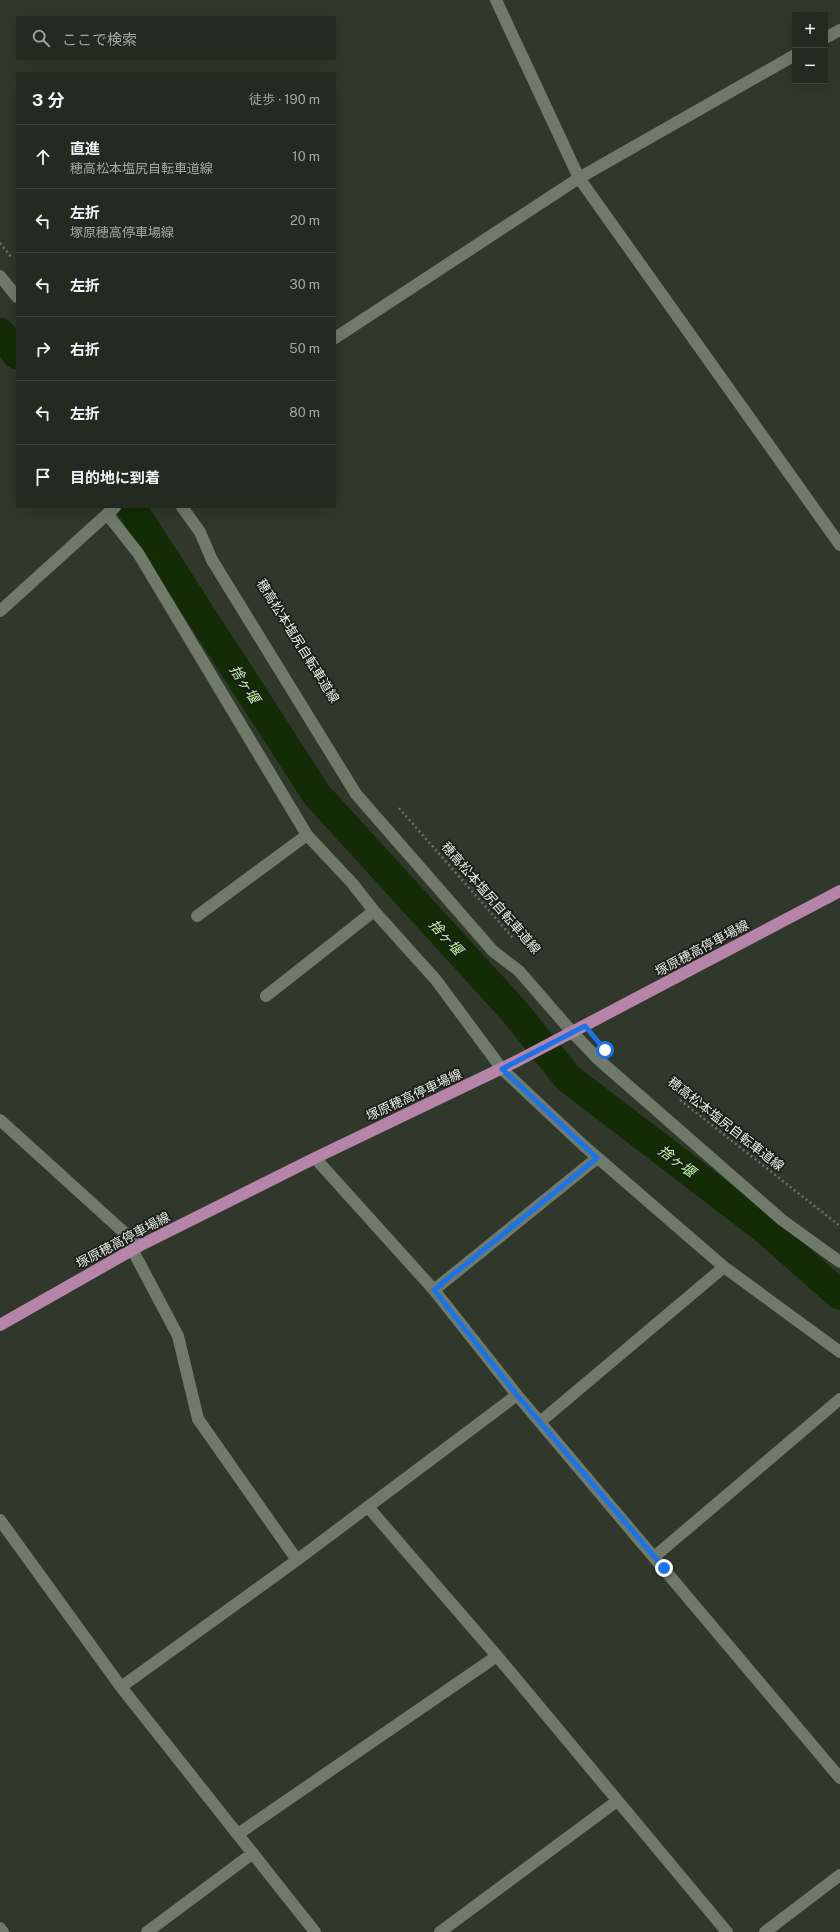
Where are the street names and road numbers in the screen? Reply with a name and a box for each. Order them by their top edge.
street label: 穂高松本塩尻自転車道線 [254,576,342,706]
street label: 穂高松本塩尻自転車道線 [438,839,544,957]
street label: 塚原穂高停車場線 [653,917,751,979]
street label: 塚原穂高停車場線 [364,1066,464,1124]
street label: 穂高松本塩尻自転車道線 [665,1074,787,1174]
street label: 塚原穂高停車場線 [74,1209,172,1271]

